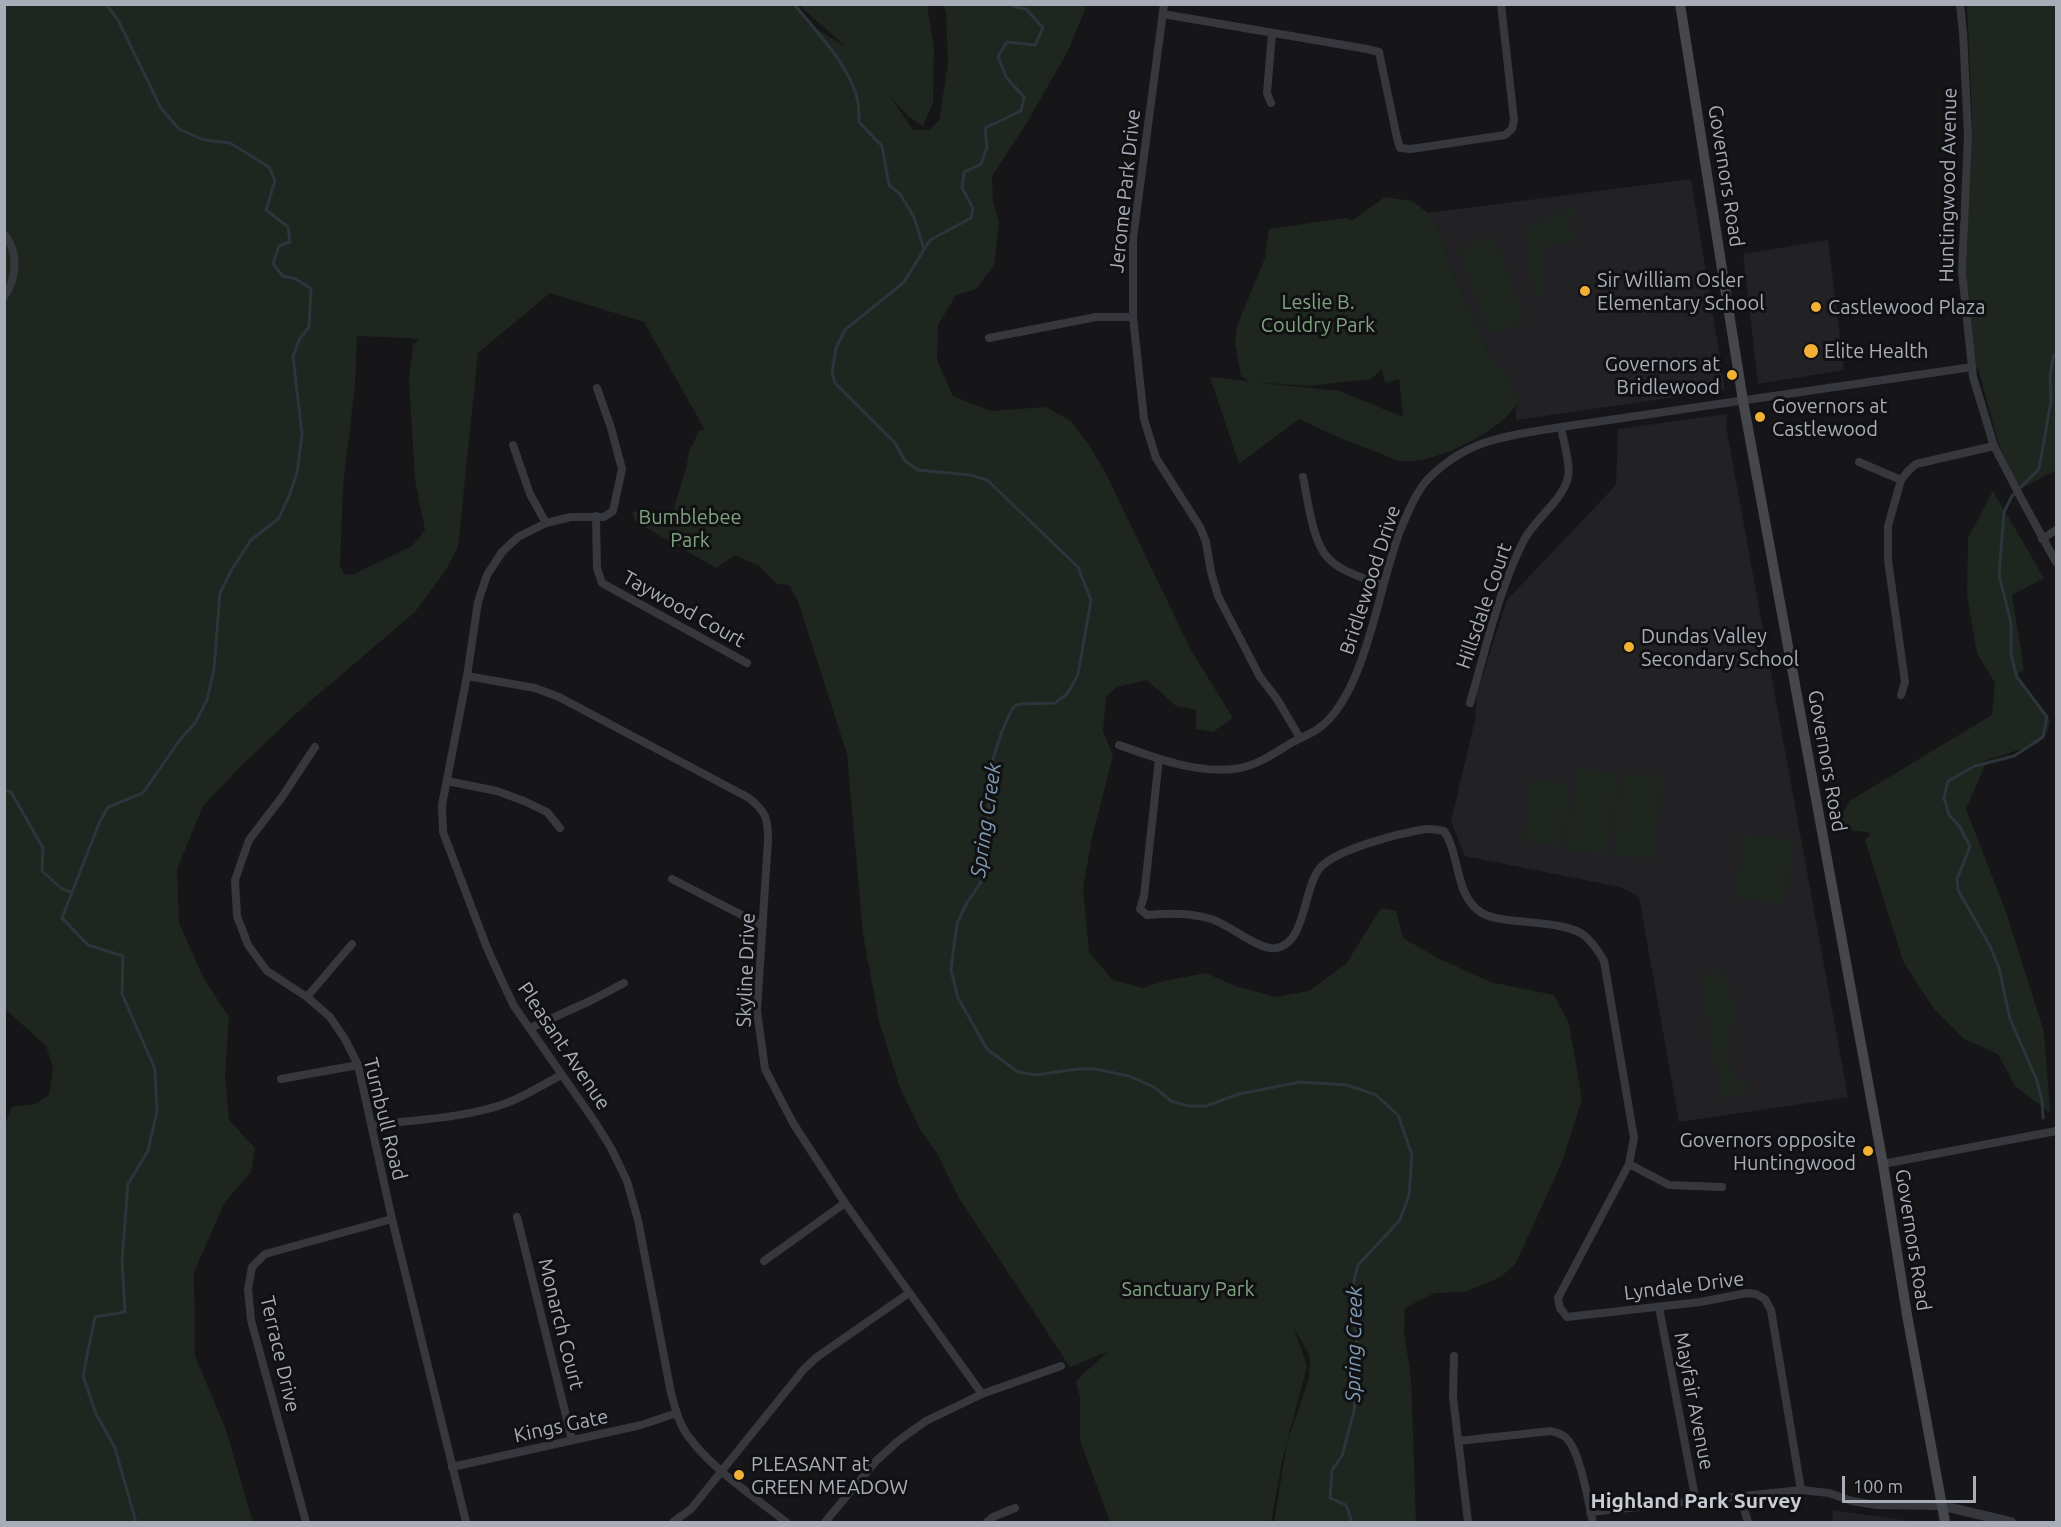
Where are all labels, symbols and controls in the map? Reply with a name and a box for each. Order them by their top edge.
street label: Huntingwood Avenue [1934,87,1962,283]
street label: Governors Road [1703,103,1749,249]
street label: Jerome Park Drive [1104,108,1146,274]
place label: Sir William Osler Elementary School [1597,268,1764,315]
marker: Sir William Osler Elementary School [1578,284,1592,298]
park label: Leslie B. Couldry Park [1261,290,1375,337]
place label: Castlewood Plaza [1828,295,1986,319]
marker: Castlewood Plaza [1809,300,1823,314]
place label: Elite Health [1824,339,1929,363]
marker: Elite Health [1802,342,1820,360]
place label: Governors at Bridlewood [1605,352,1720,399]
marker: Governors at Bridlewood [1725,368,1739,382]
place label: Governors at Castlewood [1772,394,1887,441]
marker: Governors at Castlewood [1753,410,1767,424]
street label: Bridlewood Drive [1335,502,1405,658]
park label: Bumblebee Park [638,505,742,552]
street label: Hillsdale Court [1451,540,1517,672]
street label: Taywood Court [618,565,750,653]
place label: Dundas Valley Secondary School [1641,624,1799,671]
marker: Dundas Valley Secondary School [1622,640,1636,654]
street label: Governors Road [1803,688,1851,834]
water label: Spring Creek [965,761,1007,879]
street label: Skyline Drive [732,912,760,1028]
street label: Pleasant Avenue [512,978,616,1114]
street label: Turnbull Road [358,1055,412,1183]
place label: Governors opposite Huntingwood [1680,1128,1856,1175]
marker: Governors opposite Huntingwood [1861,1144,1875,1158]
street label: Governors Road [1890,1167,1936,1313]
street label: Monarch Court [533,1256,589,1392]
street label: Lyndale Drive [1622,1267,1746,1305]
park label: Sanctuary Park [1121,1277,1255,1301]
water label: Spring Creek [1340,1286,1368,1402]
street label: Terrace Drive [255,1293,305,1415]
street label: Mayfair Avenue [1669,1330,1719,1472]
street label: Kings Gate [512,1404,610,1448]
place label: PLEASANT at GREEN MEADOW [751,1452,908,1499]
scale bar [1845,1464,1978,1502]
marker: PLEASANT at GREEN MEADOW [732,1468,746,1482]
text: 100 m [1853,1476,1903,1496]
district label: Highland Park Survey [1591,1488,1801,1514]

